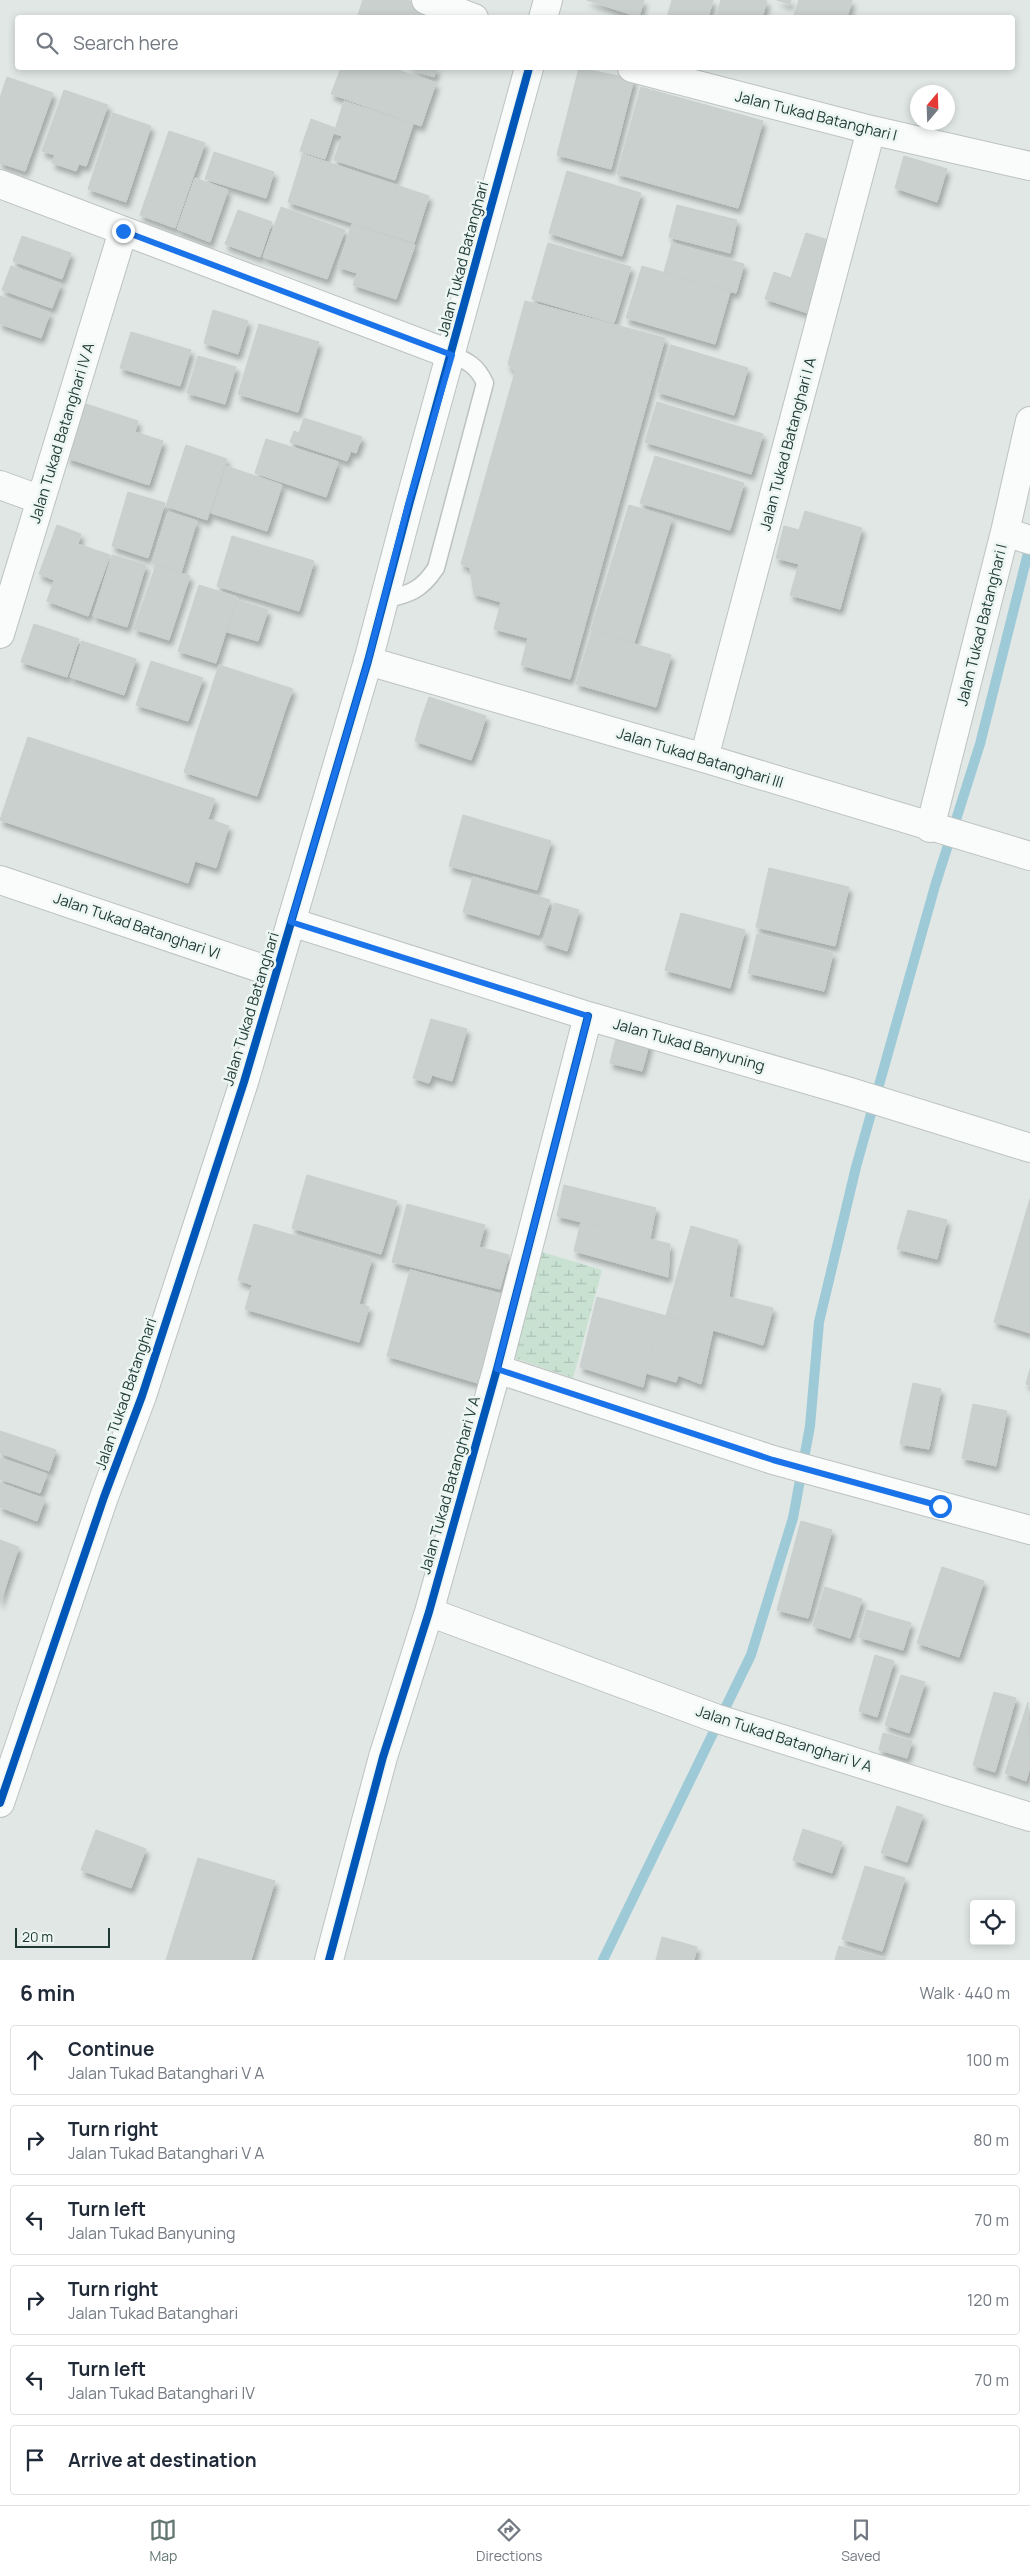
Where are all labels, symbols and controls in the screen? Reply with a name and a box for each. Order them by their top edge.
search box [15,15,1015,70]
icon: search [33,29,61,57]
text: Search here [73,30,179,56]
street label: Jalan Tukad Batanghari I [733,85,899,146]
north arrow [910,85,955,130]
street label: Jalan Tukad Batanghari [432,179,493,339]
route end [112,220,135,243]
street label: Jalan Tukad Batanghari IV A [24,340,99,526]
street label: Jalan Tukad Batanghari I A [754,354,821,533]
street label: Jalan Tukad Batanghari I [951,542,1012,708]
street label: Jalan Tukad Batanghari III [614,722,786,793]
street label: Jalan Tukad Batanghari VI [51,887,223,964]
street label: Jalan Tukad Batanghari [217,929,284,1088]
street label: Jalan Tukad Banyuning [611,1013,767,1076]
street label: Jalan Tukad Batanghari [90,1315,161,1473]
street label: Jalan Tukad Batanghari V A [414,1393,485,1576]
route start [929,1495,952,1518]
street label: Jalan Tukad Batanghari V A [693,1700,875,1777]
map controls [970,1900,1015,1945]
button: locate [970,1900,1015,1945]
scale bar [15,1925,110,1948]
text: 20 m [22,1927,53,1946]
text: 6 min [20,1979,75,2007]
text: Walk · 440 m [920,1982,1010,2004]
text: Continue [68,2036,154,2062]
icon: ahead [21,2046,49,2074]
text: 100 m [966,2049,1009,2071]
text: Jalan Tukad Batanghari V A [68,2062,264,2084]
text: Turn right [68,2116,158,2142]
icon: right [21,2126,49,2154]
text: 80 m [973,2129,1009,2151]
text: Jalan Tukad Batanghari V A [68,2142,264,2164]
text: Turn left [68,2196,146,2222]
icon: left [21,2206,49,2234]
text: 70 m [974,2209,1009,2231]
text: Jalan Tukad Banyuning [68,2222,235,2244]
text: Turn right [68,2276,158,2302]
icon: right [21,2286,49,2314]
text: 120 m [967,2289,1009,2311]
text: Jalan Tukad Batanghari [68,2302,238,2324]
text: Turn left [68,2356,146,2382]
icon: left [21,2366,49,2394]
text: 70 m [974,2369,1009,2391]
text: Jalan Tukad Batanghari IV [68,2382,255,2404]
icon: arrive [21,2446,49,2474]
text: Arrive at destination [68,2447,257,2473]
tab: Map [149,2516,177,2565]
tab: Directions [476,2516,542,2565]
tab: Saved [841,2516,881,2565]

